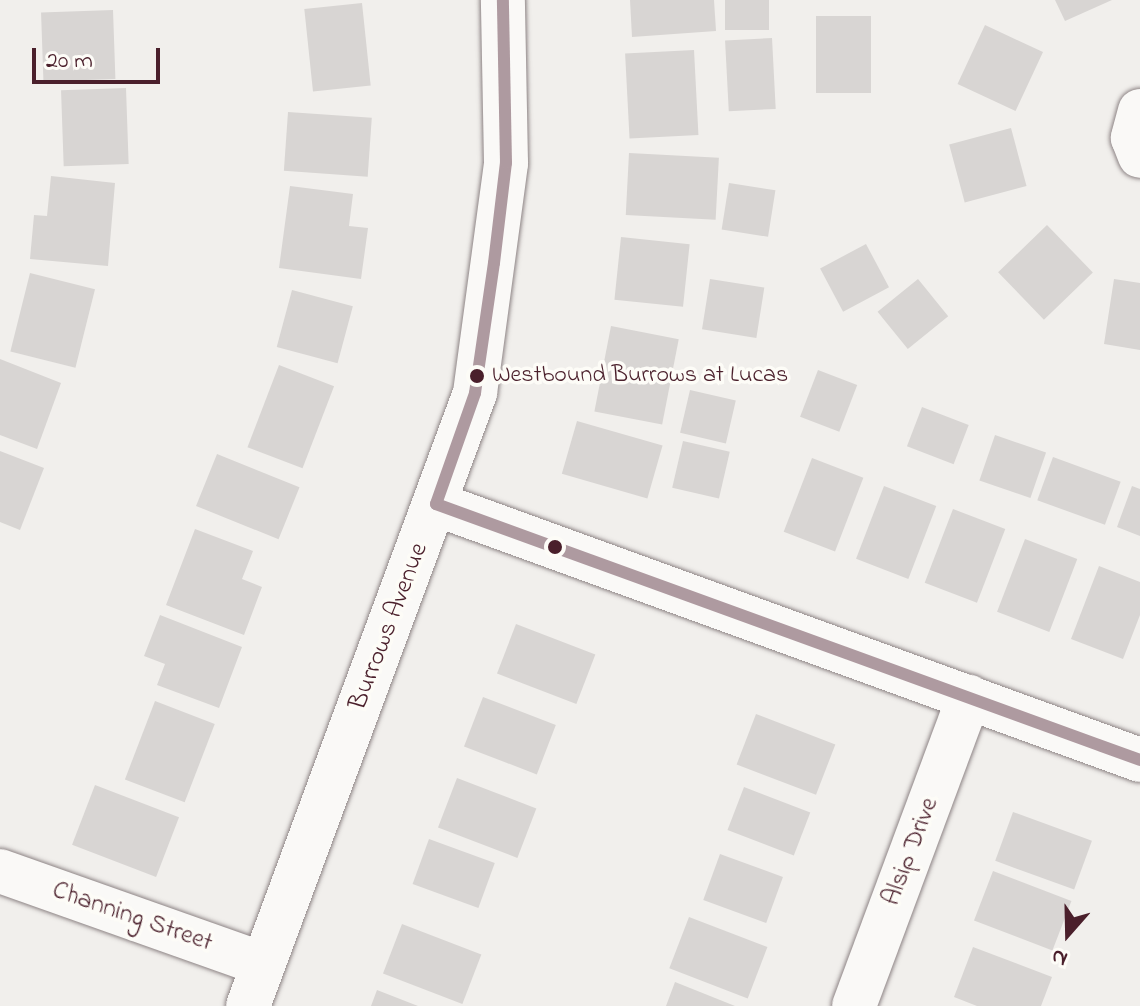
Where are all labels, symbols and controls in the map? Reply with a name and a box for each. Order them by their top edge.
scale bar [36,32,164,82]
text: 20 m [46,44,93,79]
place label: Westbound Burrows at Lucas [492,362,788,390]
marker: Westbound Burrows at Lucas [469,368,485,384]
street label: Burrows Avenue [344,539,436,715]
unlabelled marker [547,539,563,555]
street label: Alsip Drive [877,794,947,910]
street label: Channing Street [48,876,216,960]
north arrow [1028,894,1108,974]
text: N [1047,939,1072,974]

